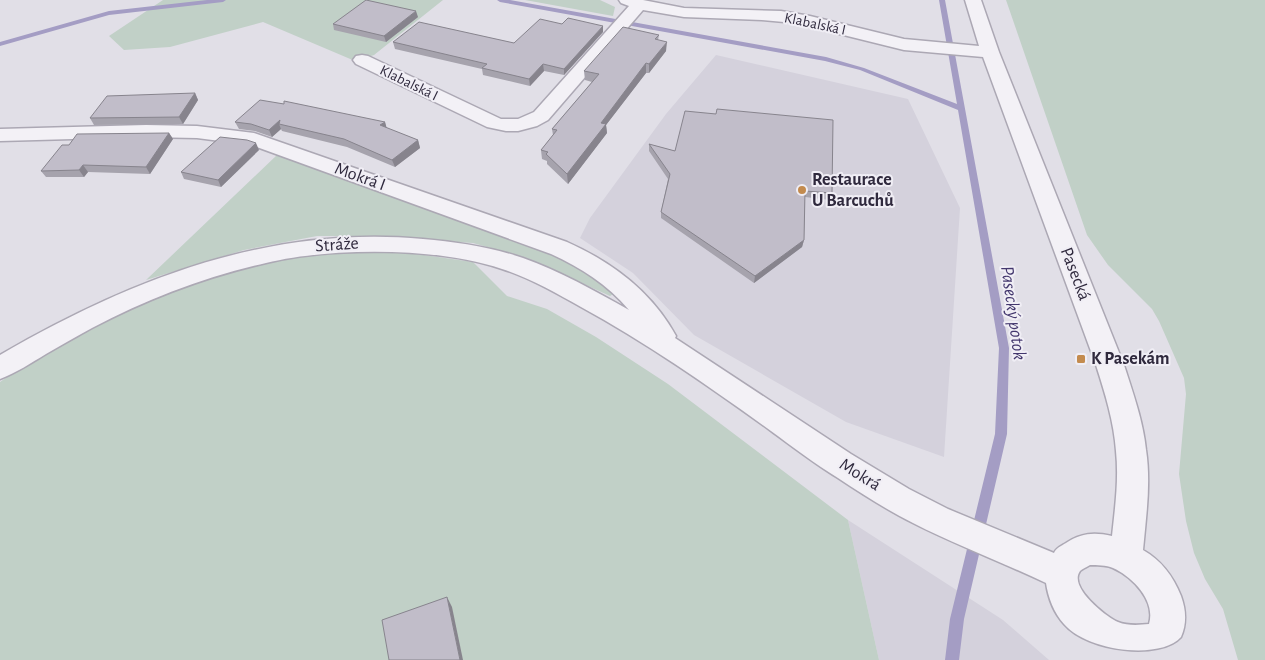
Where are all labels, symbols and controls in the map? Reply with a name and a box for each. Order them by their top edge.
street label: Klabalská I [783,10,847,38]
street label: Klabalská I [378,63,440,103]
street label: Mokrá I [332,160,388,194]
place label: Restaurace U Barcuchů [812,171,894,210]
marker: Restaurace U Barcuchů [796,184,808,196]
street label: Stráže [315,234,359,256]
street label: Pasecká [1057,245,1093,303]
water label: Pasecký potok [997,265,1029,361]
place label: K Pasekám [1091,350,1169,368]
marker: K Pasekám [1075,353,1087,365]
street label: Mokrá [836,455,884,495]

